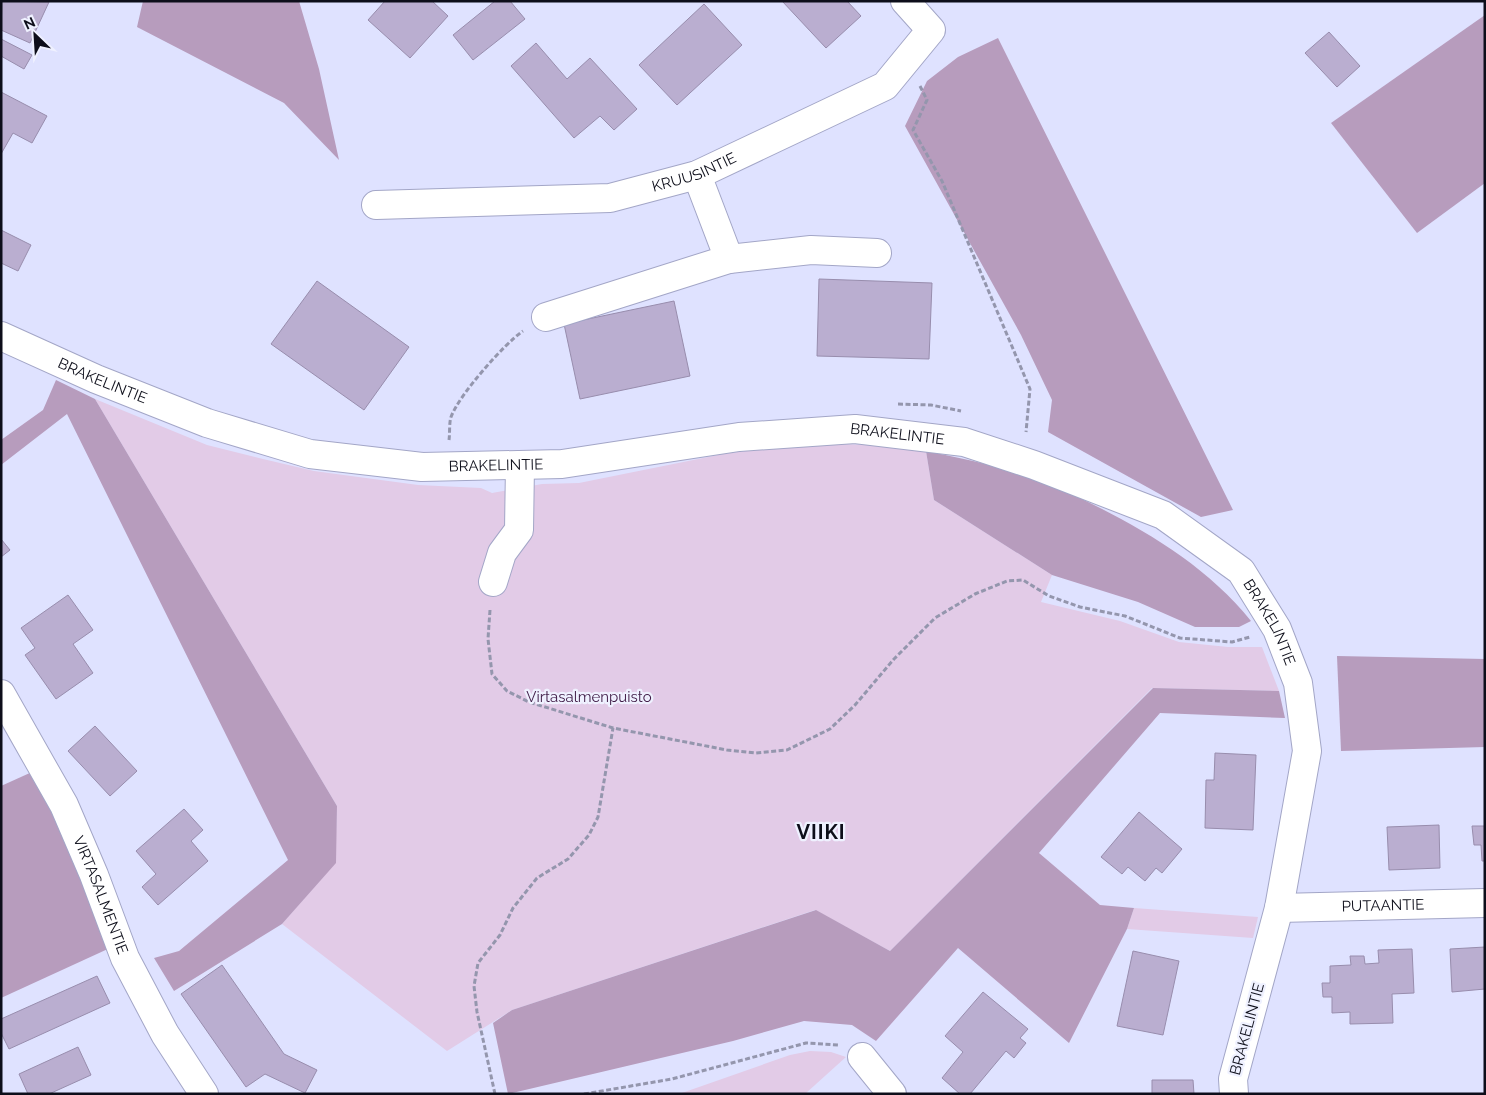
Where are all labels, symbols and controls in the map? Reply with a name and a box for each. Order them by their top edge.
north arrow [10,10,60,60]
text: N [21,14,38,33]
street label: KRUUSINTIE [650,149,739,196]
street label: BRAKELINTIE [55,354,150,407]
street label: BRAKELINTIE [849,420,945,449]
street label: BRAKELINTIE [448,455,544,475]
street label: BRAKELINTIE [1239,576,1299,668]
park label: Virtasalmenpuisto [526,688,652,706]
district label: VIIKI [796,820,846,844]
street label: VIRTASALMENTIE [69,833,132,957]
street label: PUTAANTIE [1341,895,1425,915]
street label: BRAKELINTIE [1226,981,1268,1077]

